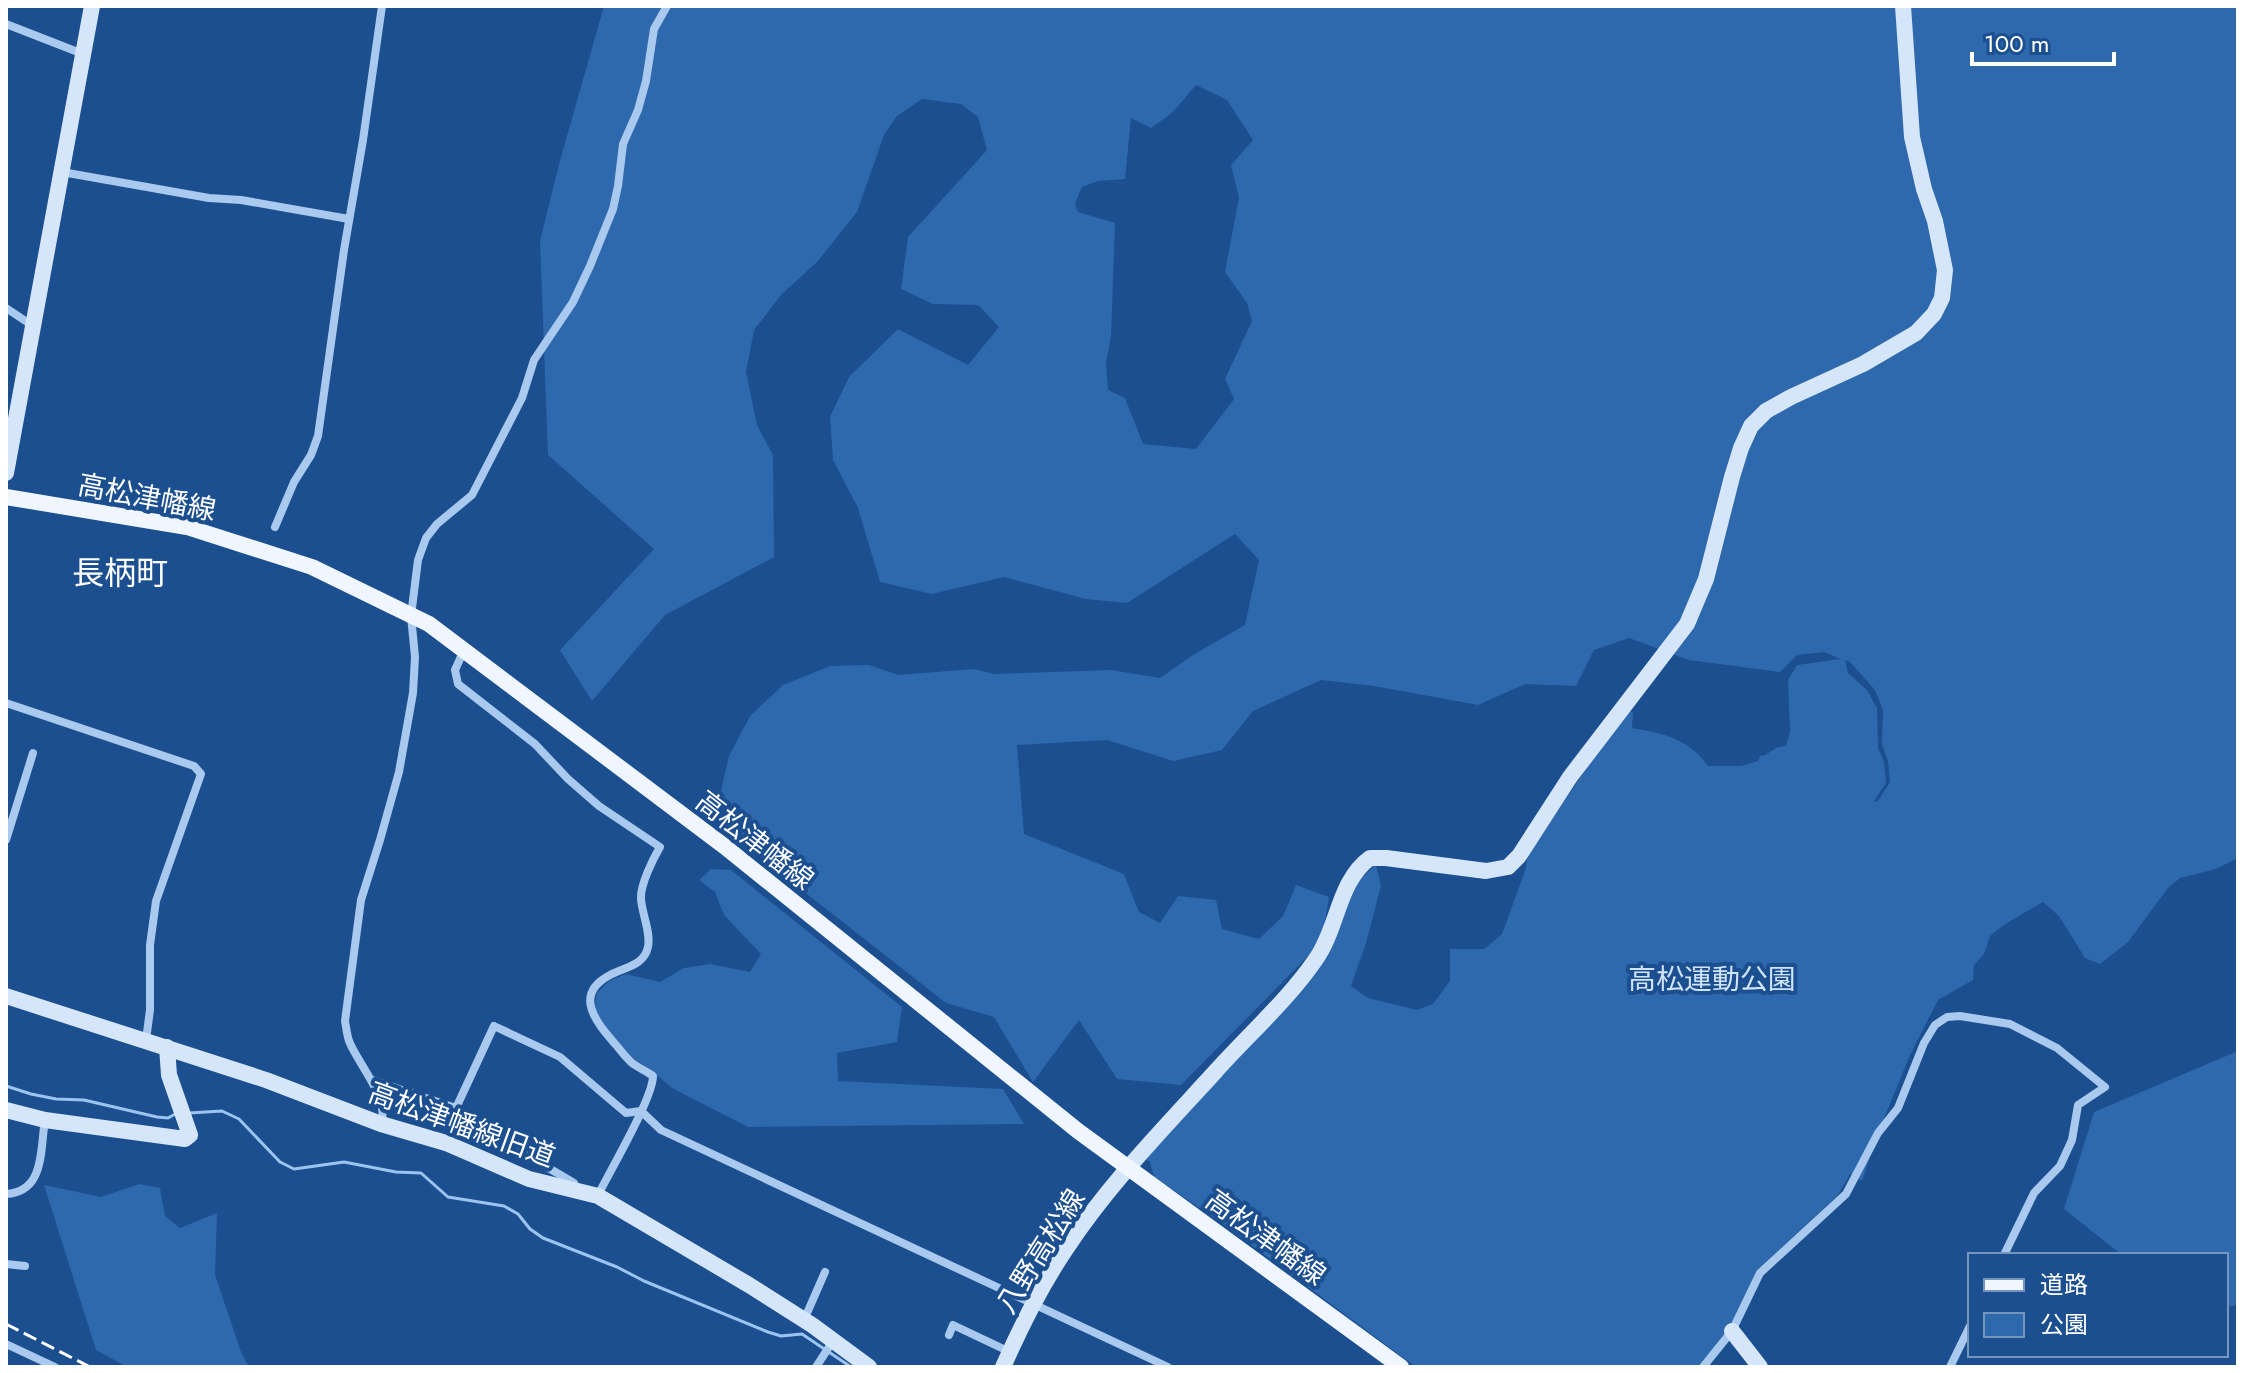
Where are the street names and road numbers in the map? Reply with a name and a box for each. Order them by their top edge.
street label: 高松津幡線 [74,464,220,531]
street label: 高松津幡線 [687,781,822,900]
street label: 高松津幡線旧道 [363,1072,561,1177]
street label: 高松津幡線 [1197,1180,1334,1295]
street label: 八野高松線 [986,1181,1095,1321]

